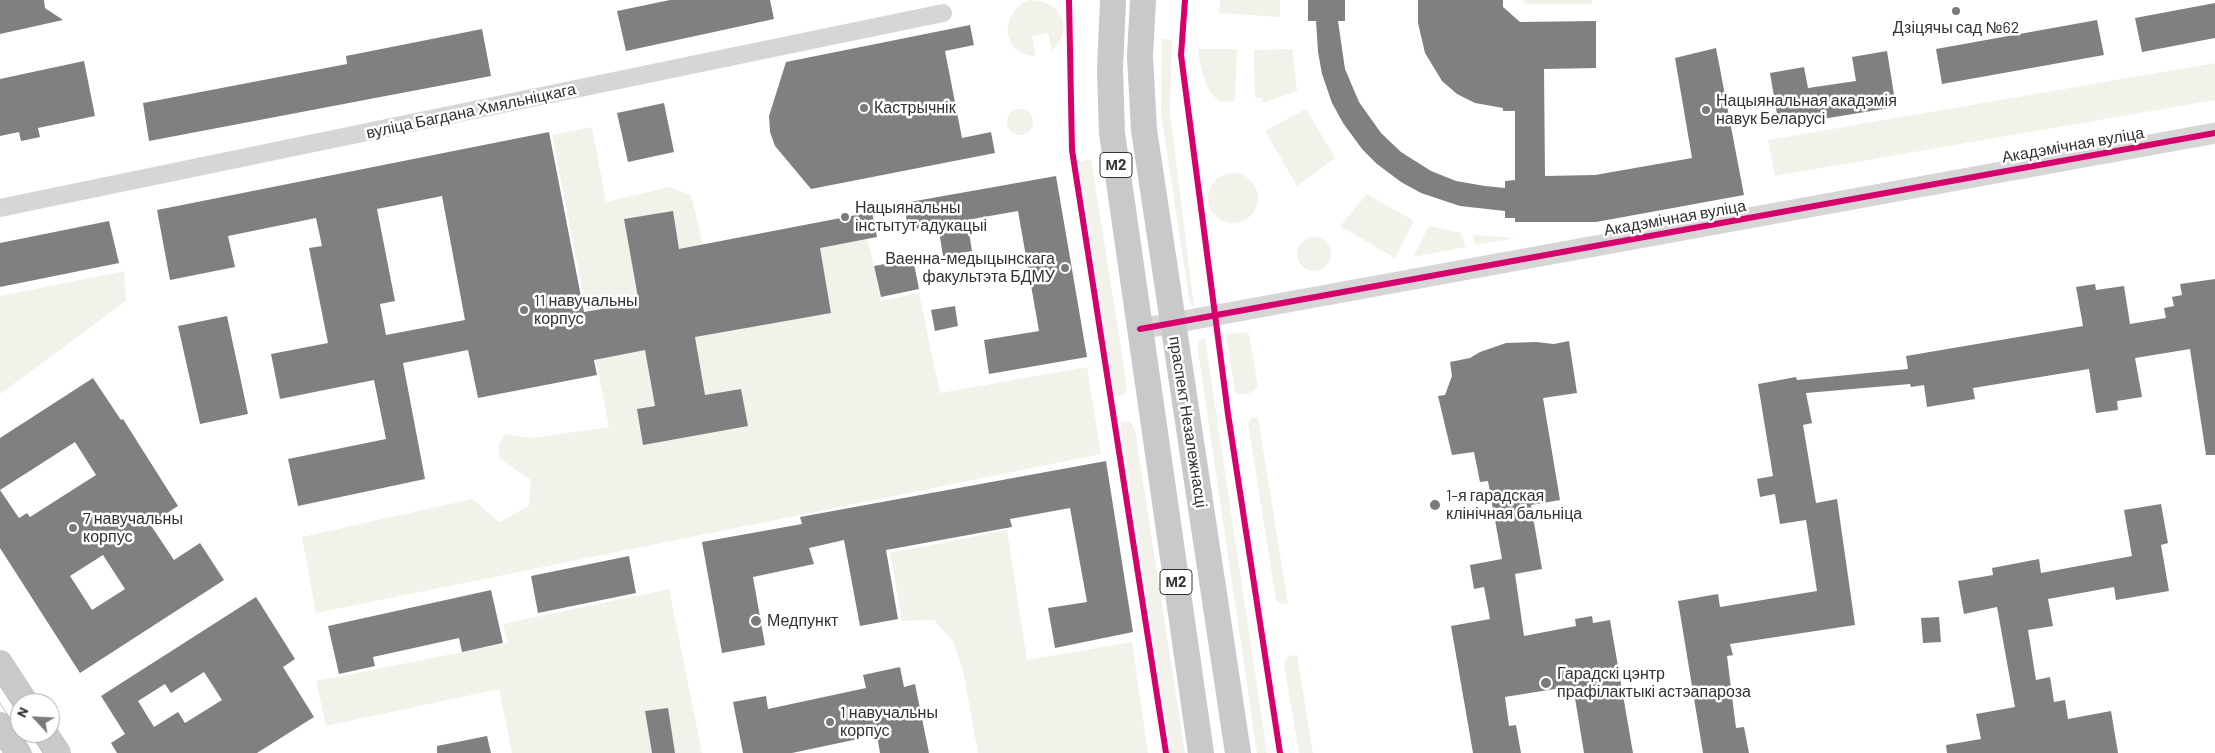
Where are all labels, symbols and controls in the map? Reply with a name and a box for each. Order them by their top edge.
marker: Дзіцячы сад №62 [1950,5,1962,17]
place label: Дзіцячы сад №62 [1893,18,2019,38]
street label: вуліца Багдана Хмяльніцкага [364,79,578,143]
place label: Нацыянальная акадэмія навук Беларусі [1716,91,1897,129]
place label: Кастрычнік [874,98,956,118]
marker: Кастрычнік [858,102,870,114]
marker: Нацыянальная акадэмія навук Беларусі [1700,104,1712,116]
street label: Акадэмічная вуліца [2001,123,2145,167]
road number: М2 [1100,152,1132,178]
street label: Акадэмічная вуліца [1603,196,1747,240]
place label: Нацыянальны інстытут адукацыі [855,198,987,236]
marker: Нацыянальны інстытут адукацыі [839,211,851,223]
place label: Ваенна-медыцынскага факультэта БДМУ [885,249,1055,287]
marker: Ваенна-медыцынскага факультэта БДМУ [1059,262,1071,274]
place label: 11 навучальны корпус [534,291,638,329]
marker: 11 навучальны корпус [518,304,530,316]
street label: праспект Незалежнасці [1165,335,1211,509]
place label: 1-я гарадская клінічная бальніца [1446,486,1582,524]
marker: 1-я гарадская клінічная бальніца [1428,498,1442,512]
place label: 7 навучальны корпус [83,509,183,547]
marker: 7 навучальны корпус [67,522,79,534]
road number: М2 [1160,570,1192,594]
place label: Медпункт [767,611,838,631]
marker: Медпункт [749,614,763,628]
place label: Гарадскі цэнтр прафілактыкі астэапароза [1557,664,1751,702]
marker: Гарадскі цэнтр прафілактыкі астэапароза [1539,676,1553,690]
north arrow [10,693,60,743]
place label: 1 навучальны корпус [840,703,938,741]
text: N [12,704,32,720]
marker: 1 навучальны корпус [824,716,836,728]

